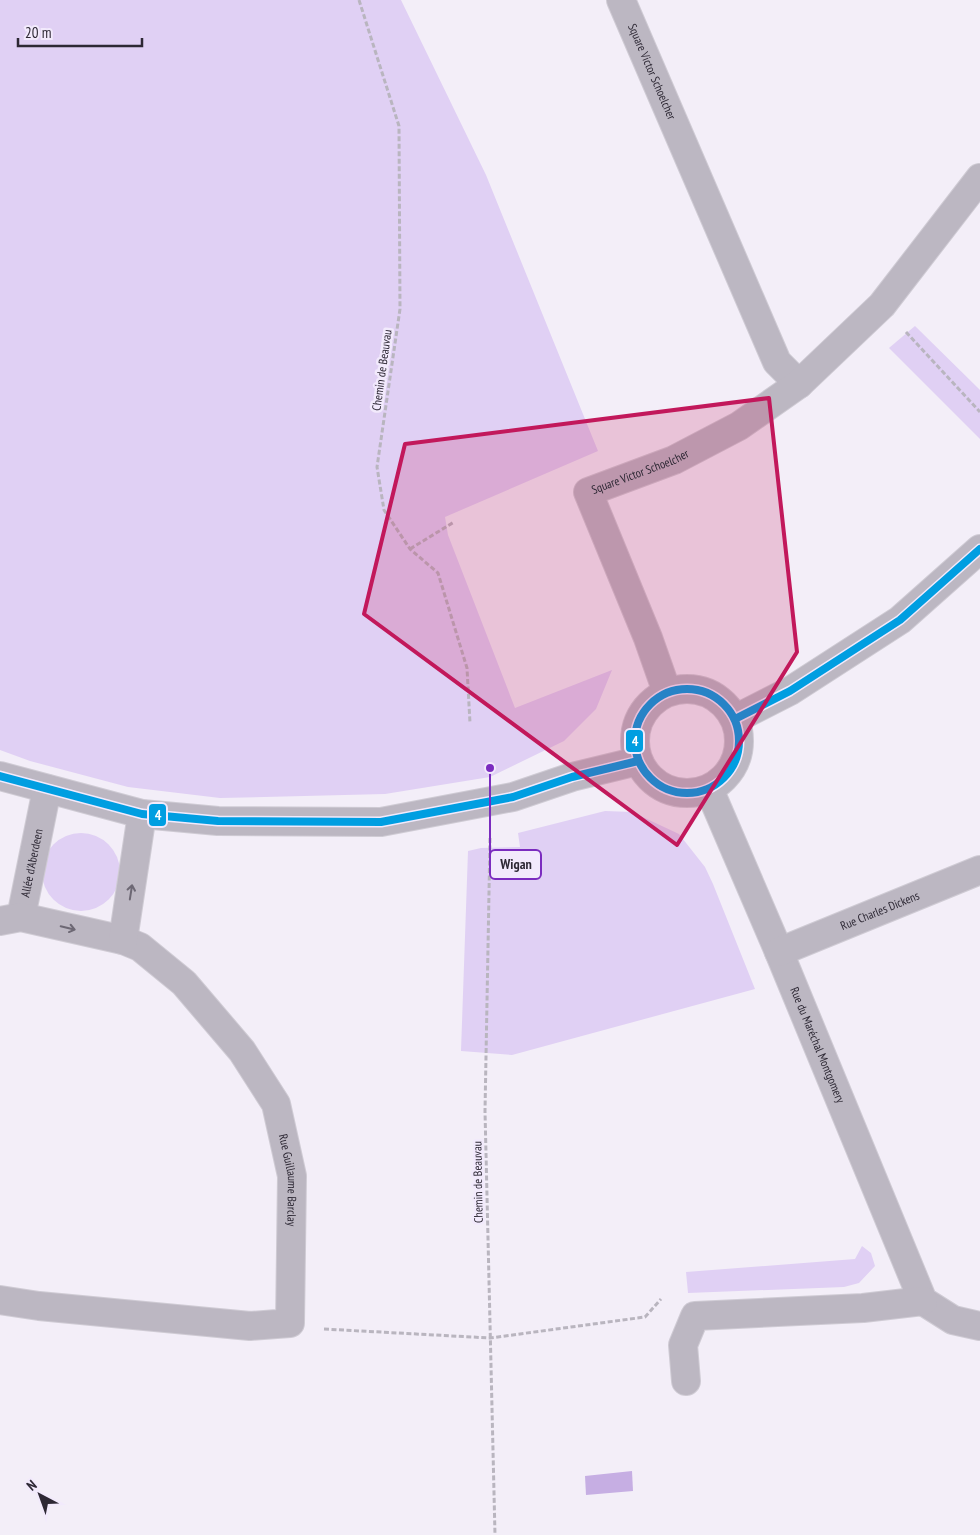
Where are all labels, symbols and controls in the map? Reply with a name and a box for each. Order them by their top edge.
scale bar [18,15,141,47]
street label: Square Victor Schoelcher [625,21,680,122]
text: 20 m [25,23,51,42]
street label: Chemin de Beauvau [368,328,395,412]
street label: Square Victor Schoelcher [589,445,692,497]
line badge: 4 [625,729,644,753]
text: 4 [632,732,639,750]
line badge: 4 [148,803,167,827]
text: 4 [155,806,162,824]
street label: Allée d'Aberdeen [17,828,46,898]
callout: Wigan [490,850,541,879]
text: Wigan [499,855,532,873]
one-way arrow [126,885,136,901]
street label: Rue Charles Dickens [838,888,921,933]
one-way arrow [60,924,76,933]
street label: Rue du Maréchal Montgomery [787,985,849,1105]
street label: Rue Guillaume Barclay [276,1132,300,1227]
street label: Chemin de Beauvau [469,1141,486,1223]
north arrow [15,1470,65,1520]
text: N [23,1476,40,1494]

